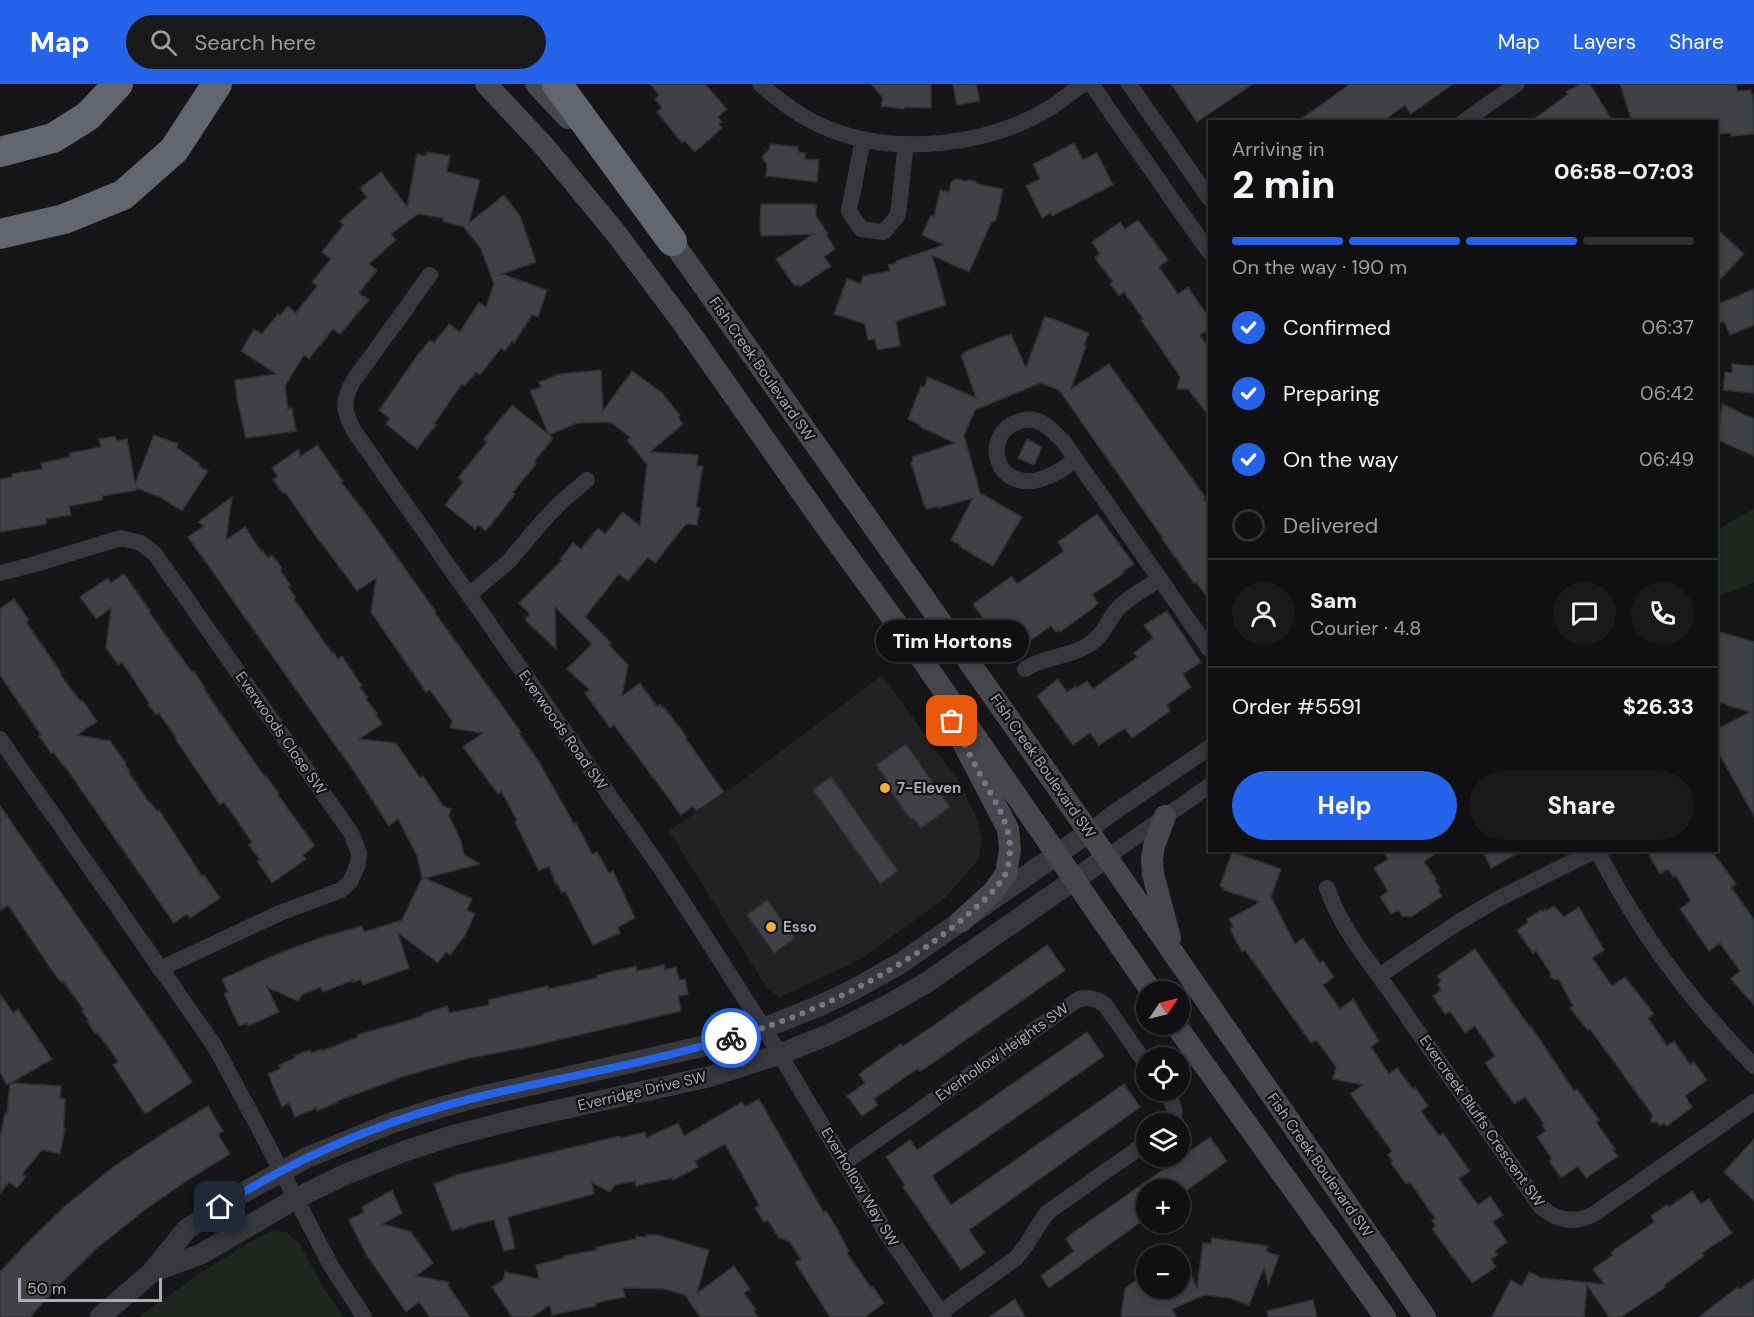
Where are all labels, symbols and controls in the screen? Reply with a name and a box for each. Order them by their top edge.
search box [126,15,546,69]
text: Map [30,24,90,61]
icon: search [147,26,180,59]
text: Search here [195,28,316,57]
text: Map [1498,28,1540,56]
text: Layers [1573,28,1636,56]
text: Share [1669,28,1724,56]
text: Arriving in [1232,136,1324,162]
text: 06:58–07:03 [1554,157,1694,186]
text: 2 min [1232,159,1336,210]
text: On the way · 190 m [1232,254,1407,280]
street label: Fish Creek Boulevard SW [705,293,820,445]
icon: check [1232,311,1265,344]
text: Confirmed [1283,313,1391,342]
text: 06:37 [1642,314,1694,340]
icon: check [1232,377,1265,410]
text: Preparing [1283,379,1380,408]
text: 06:42 [1640,380,1694,406]
icon: check [1232,443,1265,476]
text: On the way [1283,445,1398,474]
text: 06:49 [1639,446,1694,472]
text: Delivered [1283,511,1378,540]
button: person [1232,582,1295,645]
button: chat [1553,582,1616,645]
button: phone [1631,582,1694,645]
text: Sam [1310,586,1357,615]
text: Courier · 4.8 [1310,615,1421,641]
callout: Tim Hortons [876,619,1028,661]
text: Tim Hortons [893,628,1012,654]
street label: Everwoods Road SW [514,666,612,794]
street label: Everwoods Close SW [231,667,331,799]
street label: Fish Creek Boulevard SW [986,690,1101,842]
text: Order #5591 [1232,692,1361,721]
text: $26.33 [1623,692,1694,721]
pin [926,695,977,746]
icon: bag [935,704,968,737]
button: Help [1232,771,1457,840]
button: Share [1469,771,1694,840]
place label: 7-Eleven [897,778,961,798]
marker: 7-Eleven [878,781,892,795]
place label: Esso [783,917,817,937]
marker: Esso [764,920,778,934]
north arrow [1136,981,1190,1035]
map controls [1136,981,1190,1299]
street label: Everhollow Heights SW [932,998,1073,1106]
courier [701,1008,761,1068]
icon: bike [715,1022,748,1055]
street label: Evercreek Bluffs Crescent SW [1415,1031,1549,1211]
button: locate [1136,1047,1190,1101]
street label: Everridge Drive SW [576,1066,709,1116]
street label: Fish Creek Boulevard SW [1263,1089,1378,1241]
button: layers [1136,1113,1190,1167]
street label: Everhollow Way SW [817,1124,904,1251]
button: + [1136,1179,1190,1233]
pin [194,1181,245,1232]
icon: home [203,1190,236,1223]
button: − [1136,1245,1190,1299]
scale bar [18,1275,162,1302]
text: 50 m [27,1278,66,1299]

